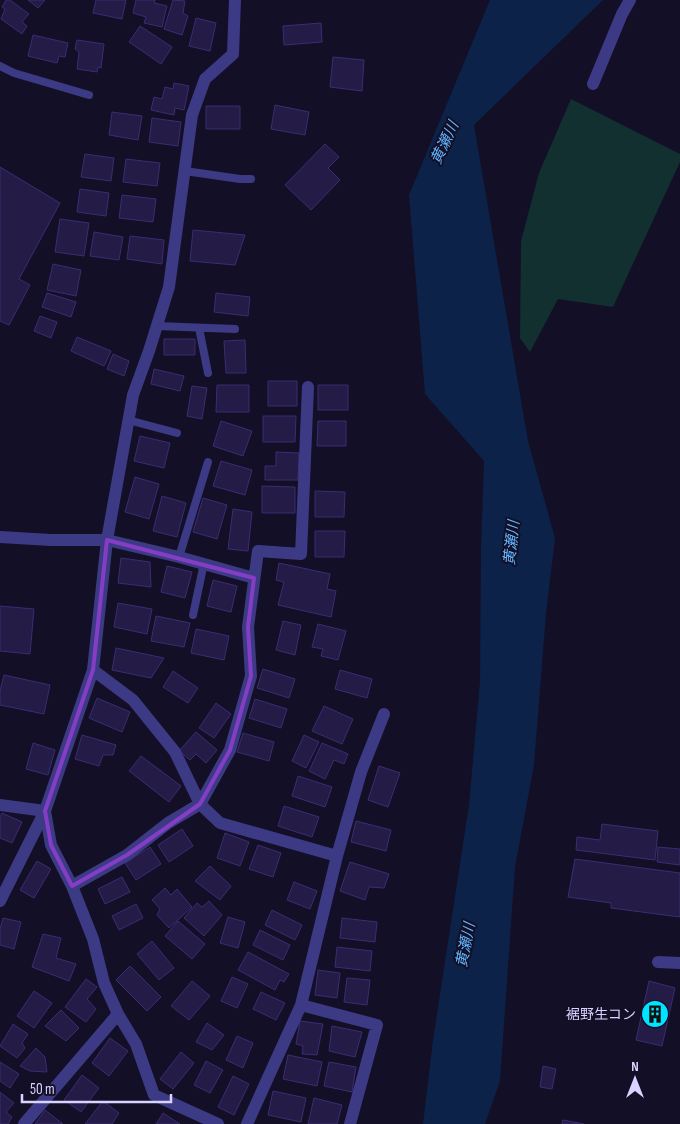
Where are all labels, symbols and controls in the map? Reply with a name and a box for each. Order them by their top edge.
water label: 黄瀬川 [427,117,464,167]
water label: 黄瀬川 [500,518,524,566]
water label: 黄瀬川 [452,919,480,969]
building icon: 裾野生コン [640,999,670,1029]
place label: 裾野生コン [566,1006,636,1023]
north arrow [610,1054,660,1104]
text: N [631,1058,639,1075]
scale bar [22,1072,171,1104]
text: 50 m [30,1080,55,1099]

